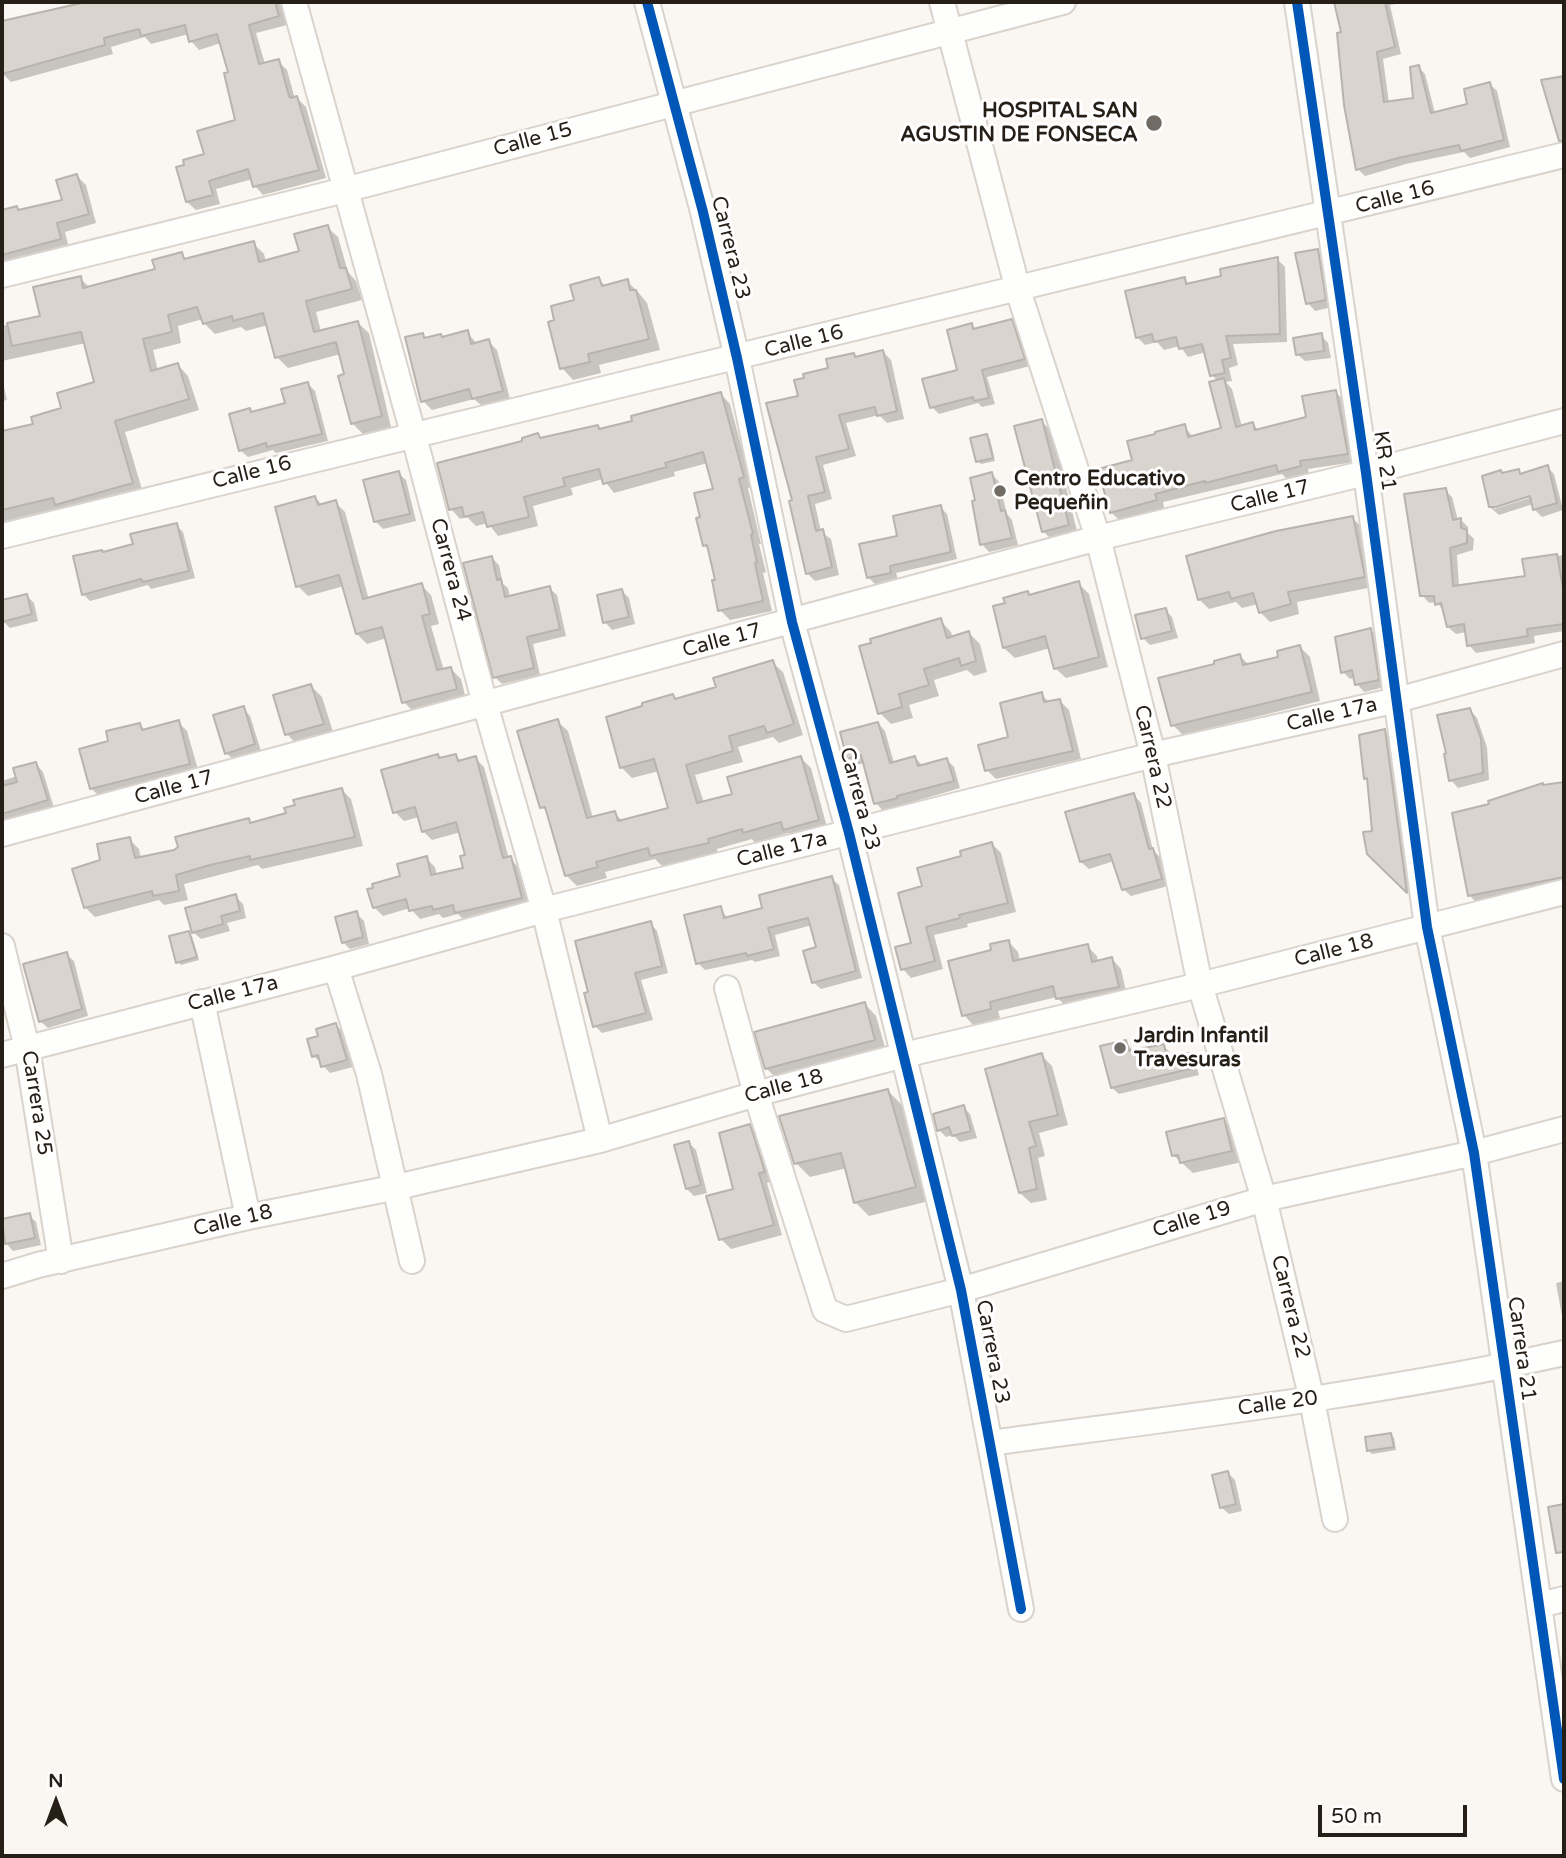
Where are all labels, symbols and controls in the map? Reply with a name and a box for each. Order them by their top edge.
place label: HOSPITAL SAN AGUSTIN DE FONSECA [900,98,1138,148]
marker: HOSPITAL SAN AGUSTIN DE FONSECA [1144,113,1164,133]
street label: Calle 15 [491,117,575,163]
street label: Calle 16 [1353,176,1437,220]
street label: Carrera 23 [705,194,755,302]
street label: Calle 16 [762,320,846,364]
street label: KR 21 [1367,429,1401,493]
street label: Calle 16 [210,451,294,495]
place label: Centro Educativo Pequeñin [1014,466,1186,516]
street label: Calle 17 [1228,475,1312,519]
marker: Centro Educativo Pequeñin [992,483,1008,499]
street label: Carrera 24 [424,516,476,624]
street label: Calle 17 [680,618,764,664]
street label: Calle 17a [1284,692,1380,738]
street label: Carrera 22 [1128,703,1176,811]
street label: Carrera 23 [833,745,885,853]
street label: Calle 17 [132,765,216,811]
street label: Calle 17a [734,827,830,873]
street label: Calle 18 [1292,929,1376,973]
street label: Calle 17a [185,971,281,1017]
place label: Jardin Infantil Travesuras [1134,1023,1269,1073]
marker: Jardin Infantil Travesuras [1112,1040,1128,1056]
street label: Carrera 25 [15,1049,57,1157]
street label: Calle 18 [742,1064,826,1110]
street label: Calle 19 [1150,1196,1234,1244]
street label: Calle 18 [191,1200,275,1242]
street label: Carrera 22 [1265,1253,1315,1361]
street label: Carrera 21 [1501,1295,1541,1403]
street label: Carrera 23 [970,1298,1014,1406]
street label: Calle 20 [1236,1386,1320,1422]
north arrow [21,1767,91,1837]
text: N [48,1770,64,1792]
scale bar [1321,1792,1470,1836]
text: 50 m [1331,1804,1382,1829]

